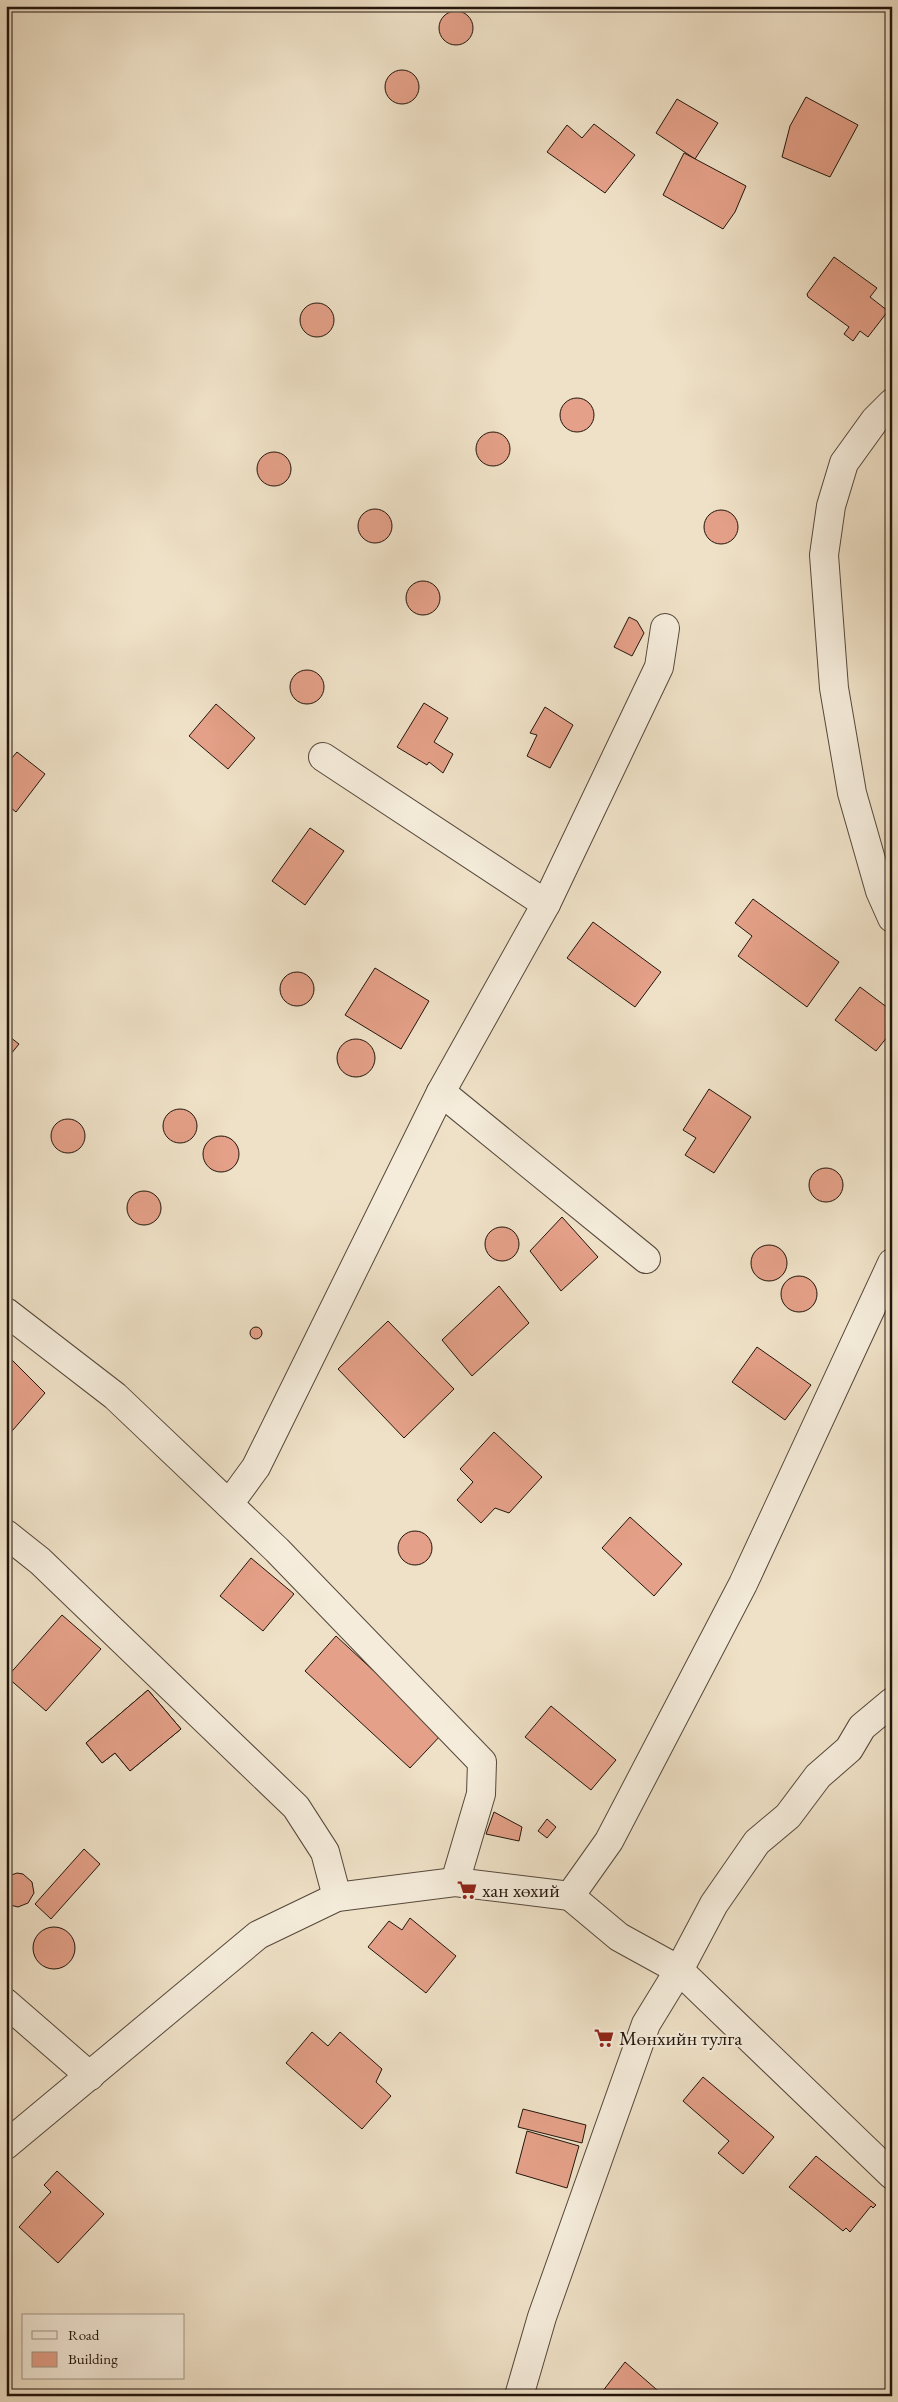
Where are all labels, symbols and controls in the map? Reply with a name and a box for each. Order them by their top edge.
place label: хан хөхий [482,1877,560,1903]
supermarket icon: хан хөхий [456,1879,478,1901]
place label: Мөнхийн тулга [619,2025,742,2051]
supermarket icon: Мөнхийн тулга [593,2027,615,2049]
legend [22,2314,185,2380]
text: Road [68,2325,100,2344]
text: Building [68,2349,118,2368]

